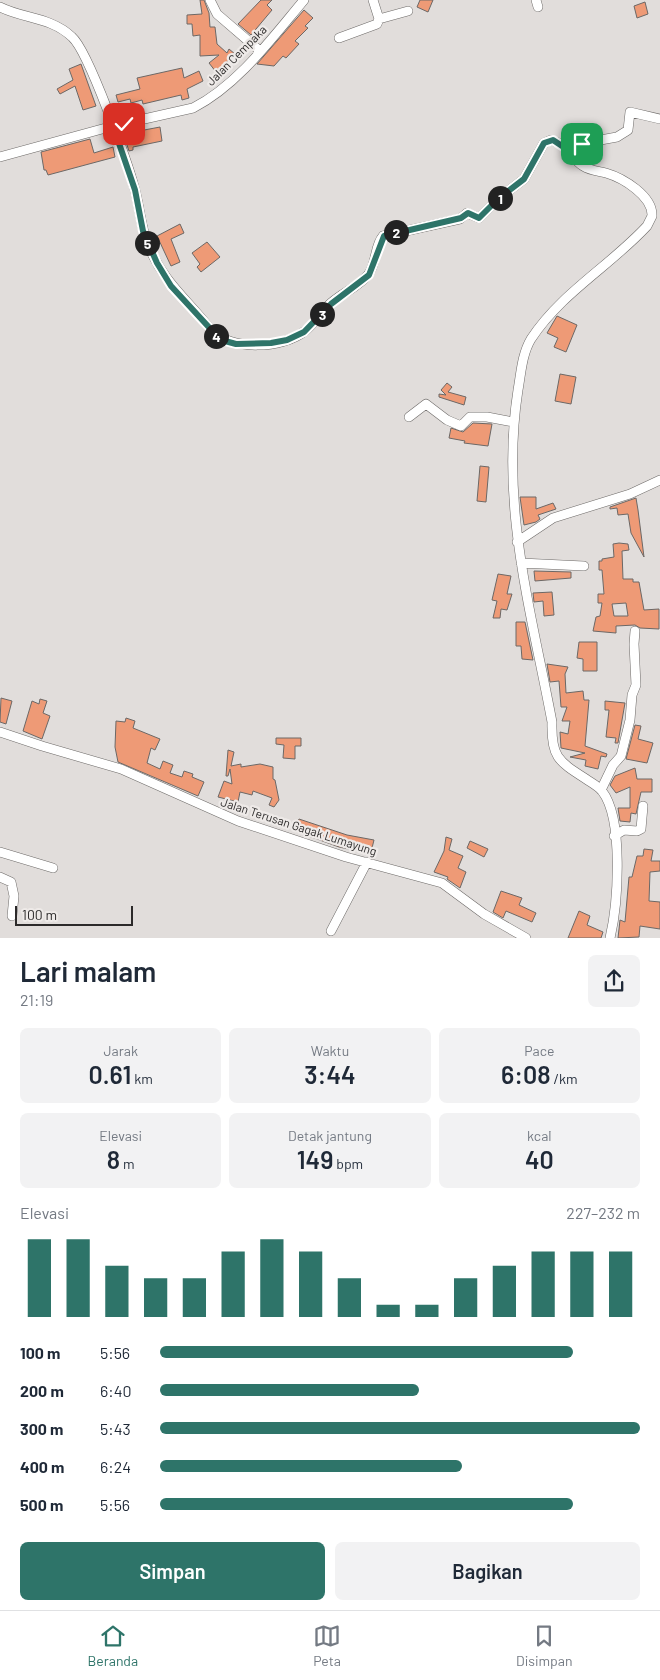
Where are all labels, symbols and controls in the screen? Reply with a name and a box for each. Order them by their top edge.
street label: Jalan Cempaka [203,22,269,88]
pin [103,103,145,145]
icon: check [110,110,138,138]
pin [561,123,603,165]
icon: arrive [568,130,596,158]
pin: 1 [488,186,512,210]
text: 1 [498,190,503,207]
pin: 2 [384,220,408,244]
text: 2 [393,224,400,241]
pin: 5 [134,230,160,256]
text: 5 [144,235,151,252]
pin: 3 [310,302,334,326]
text: 3 [319,306,326,323]
pin: 4 [204,324,228,348]
text: 4 [212,328,221,345]
street label: Jalan Terusan Gagak Lumayung [219,794,379,858]
scale bar [15,902,132,926]
text: 100 m [22,906,57,923]
text: Lari malam [20,954,156,988]
button: share [588,955,640,1007]
text: 21:19 [20,990,53,1009]
text: Jarak [103,1042,138,1059]
text: Waktu [311,1042,349,1059]
text: Pace [524,1042,554,1059]
text: 0.61 [89,1059,131,1089]
text: 3:44 [304,1059,356,1089]
text: 6:08 [501,1059,551,1089]
text: km [131,1070,153,1087]
text: /km [551,1070,578,1087]
text: Elevasi [99,1127,142,1144]
text: Detak jantung [288,1127,372,1144]
text: kcal [527,1127,552,1144]
text: 8 [107,1144,120,1174]
text: 149 [297,1144,333,1174]
text: 40 [525,1144,554,1174]
text: m [120,1155,135,1172]
text: bpm [333,1155,363,1172]
text: Elevasi [20,1203,69,1222]
text: 227–232 m [566,1203,640,1222]
text: 100 m [20,1343,60,1362]
text: 5:56 [100,1343,130,1362]
text: 200 m [20,1381,64,1400]
text: 6:40 [100,1381,132,1400]
text: 300 m [20,1419,63,1438]
text: 5:43 [100,1419,131,1438]
text: 400 m [20,1457,64,1476]
text: 6:24 [100,1457,131,1476]
text: 500 m [20,1495,63,1514]
text: 5:56 [100,1495,130,1514]
button: Simpan [20,1542,325,1600]
button: Bagikan [335,1542,640,1600]
tab: Beranda [87,1622,138,1669]
tab: Peta [313,1622,341,1669]
tab: Disimpan [516,1622,573,1669]

